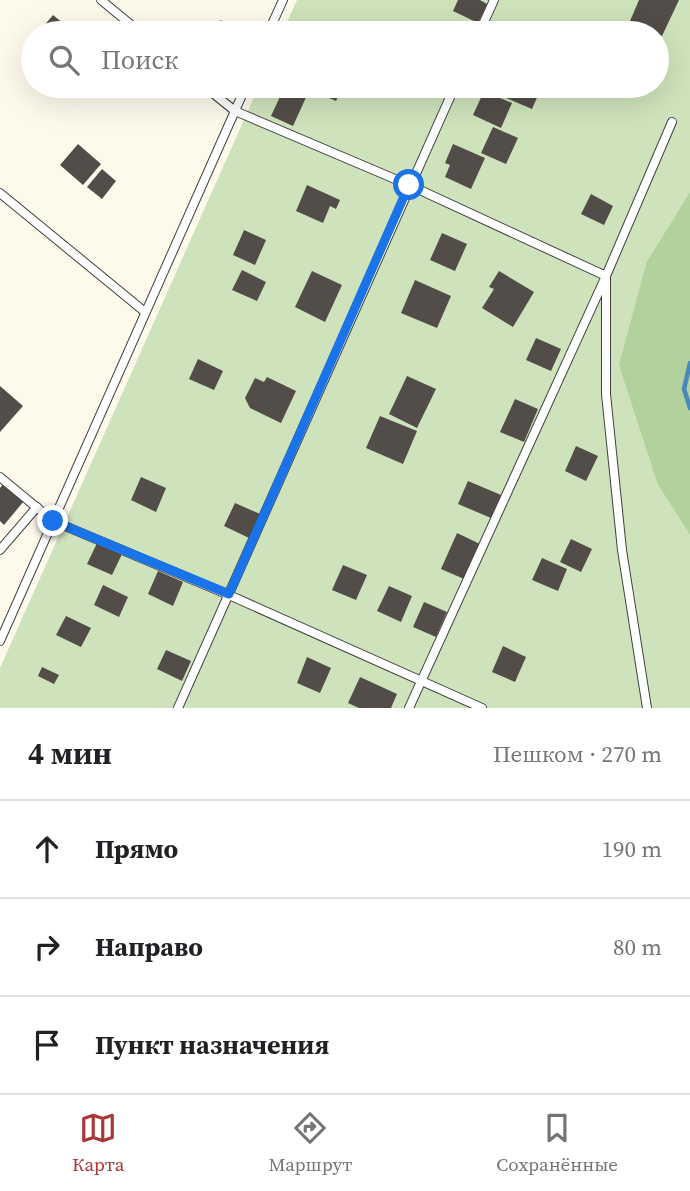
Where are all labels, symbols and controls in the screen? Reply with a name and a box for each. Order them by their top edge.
search box [21,21,669,98]
icon: search [45,41,83,79]
text: Поиск [101,42,178,78]
route start [393,169,424,200]
route end [37,505,68,536]
text: 4 мин [28,733,112,774]
text: Пешком · 270 m [493,738,662,770]
icon: ahead [28,830,66,868]
text: Прямо [95,831,178,867]
text: 190 m [601,833,662,865]
icon: right [28,928,66,966]
text: Направо [95,929,203,965]
text: 80 m [613,931,662,963]
icon: arrive [28,1026,66,1064]
text: Пункт назначения [95,1027,329,1063]
tab: Карта [72,1109,124,1177]
tab: Маршрут [268,1109,352,1177]
tab: Сохранённые [496,1109,618,1177]

